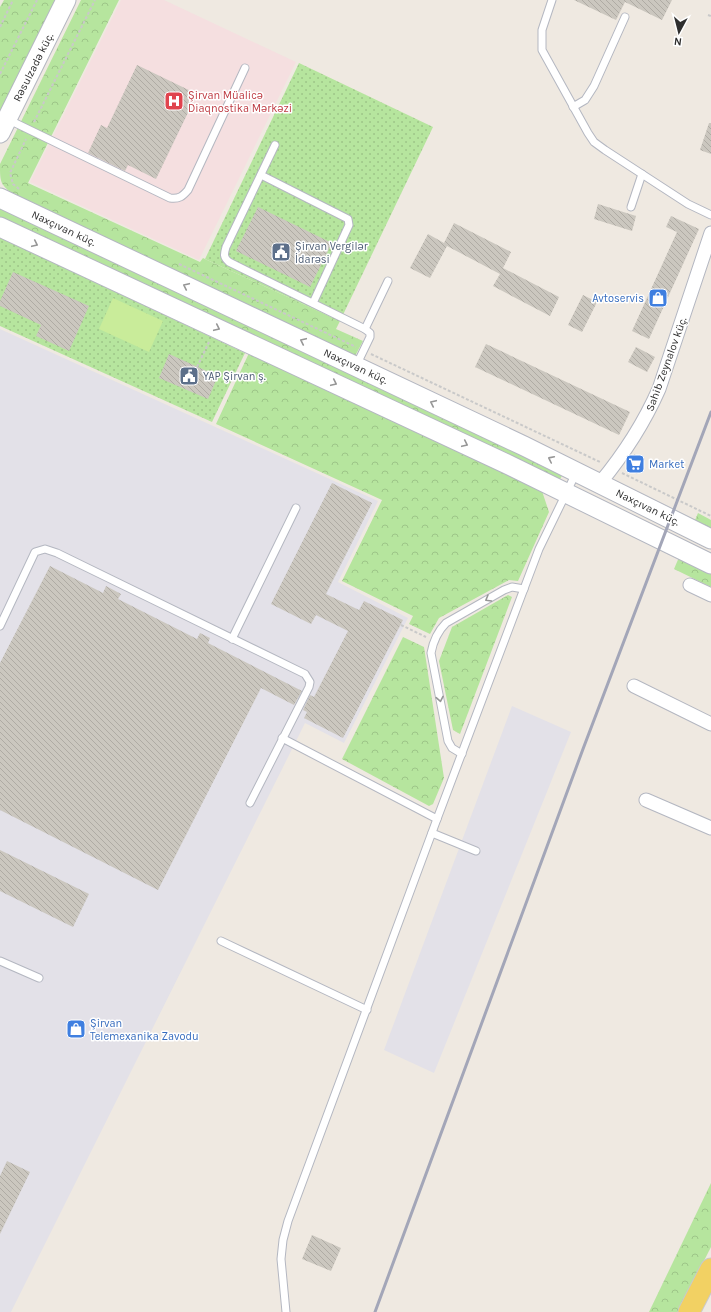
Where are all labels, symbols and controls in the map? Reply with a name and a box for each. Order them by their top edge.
north arrow [659,12,699,52]
street label: Rəsulzadə küç. [11,31,56,104]
text: N [673,34,683,48]
place label: Şirvan Müalicə Diaqnostika Mərkəzi [188,89,292,115]
hospital icon: Şirvan Müalicə Diaqnostika Mərkəzi [163,90,185,112]
street label: Naxçıvan küç. [30,208,98,249]
one-way arrow [31,239,39,247]
place label: Şirvan Vergilər İdarəsi [295,240,368,266]
public building icon: Şirvan Vergilər İdarəsi [270,241,292,263]
one-way arrow [182,283,190,291]
shop icon: Avtoservis [647,287,669,309]
place label: Avtoservis [592,292,644,305]
street label: Sahib Zeynalov küç. [643,315,690,413]
one-way arrow [212,323,220,331]
one-way arrow [300,338,308,346]
street label: Naxçıvan küç. [322,346,390,387]
public building icon: YAP Şirvan ş. [178,365,200,387]
place label: YAP Şirvan ş. [203,370,266,383]
one-way arrow [330,378,338,386]
one-way arrow [430,400,438,408]
one-way arrow [461,439,468,447]
supermarket icon: Market [624,453,646,475]
one-way arrow [548,456,555,464]
place label: Market [649,458,684,471]
street label: Naxçıvan küç. [614,486,682,529]
one-way arrow [485,594,492,601]
one-way arrow [435,696,443,702]
place label: Şirvan Telemexanika Zavodu [90,1017,199,1043]
shop icon: Şirvan Telemexanika Zavodu [65,1018,87,1040]

